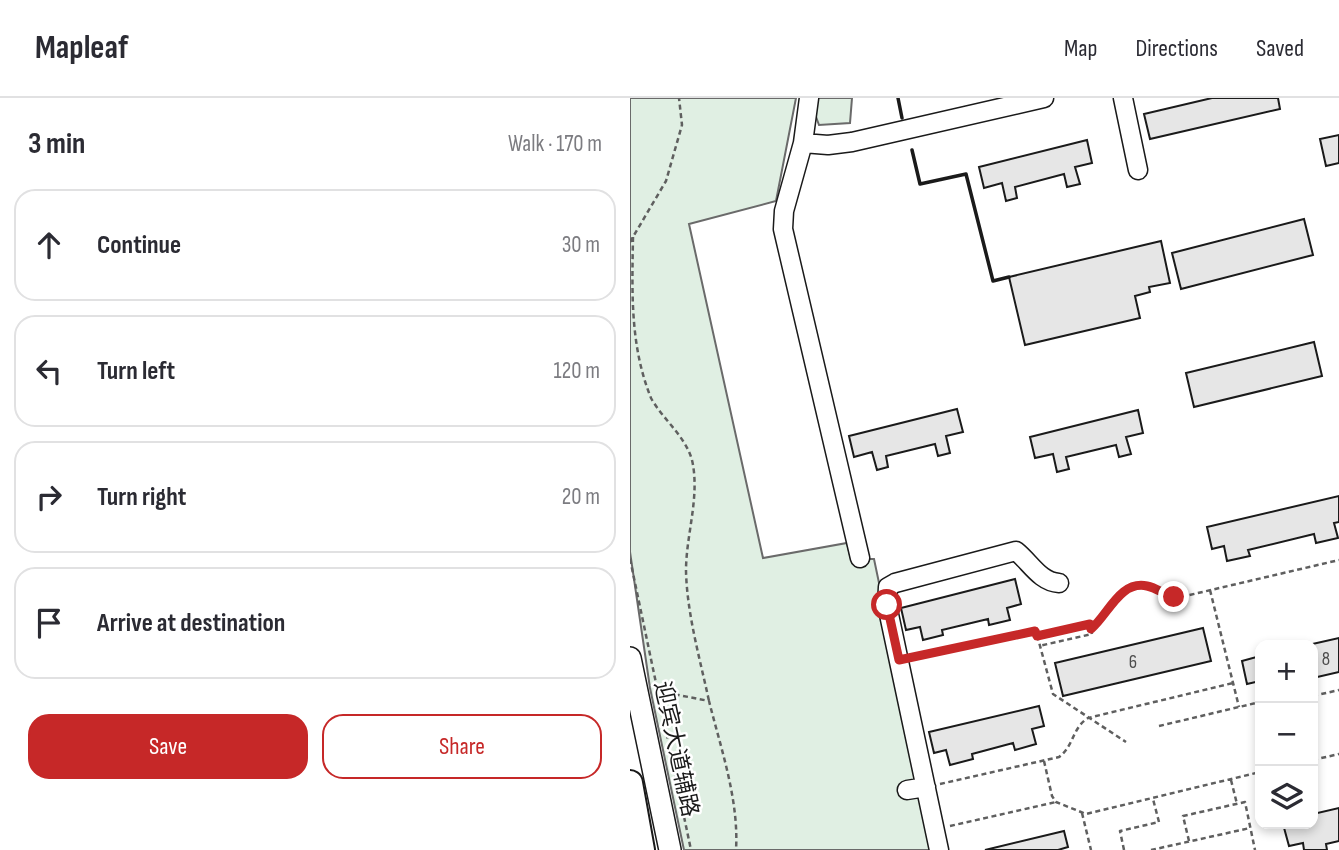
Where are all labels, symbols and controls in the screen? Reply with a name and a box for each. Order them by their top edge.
text: Mapleaf [35,28,128,68]
text: Map [1064,34,1097,63]
text: Directions [1135,34,1218,63]
text: Saved [1256,34,1304,63]
text: 3 min [28,126,85,162]
text: Walk · 170 m [508,130,602,158]
icon: ahead [30,226,68,264]
text: Continue [97,230,181,261]
text: 30 m [562,231,600,259]
icon: left [30,352,68,390]
text: Turn left [97,356,175,387]
text: 120 m [554,357,600,385]
icon: right [30,478,68,516]
text: Turn right [97,482,186,513]
text: 20 m [562,483,600,511]
route end [1158,581,1189,612]
route start [871,589,902,620]
icon: arrive [30,604,68,642]
text: Arrive at destination [97,608,285,639]
map controls [1255,640,1318,829]
button: + [1255,640,1318,703]
house number: 8 [1322,648,1330,671]
house number: 6 [1129,651,1137,674]
street label: 迎宾大道辅路 [648,679,704,819]
button: − [1255,703,1318,766]
button: Save [28,714,308,779]
button: Share [322,714,602,779]
button: layers [1255,766,1318,829]

